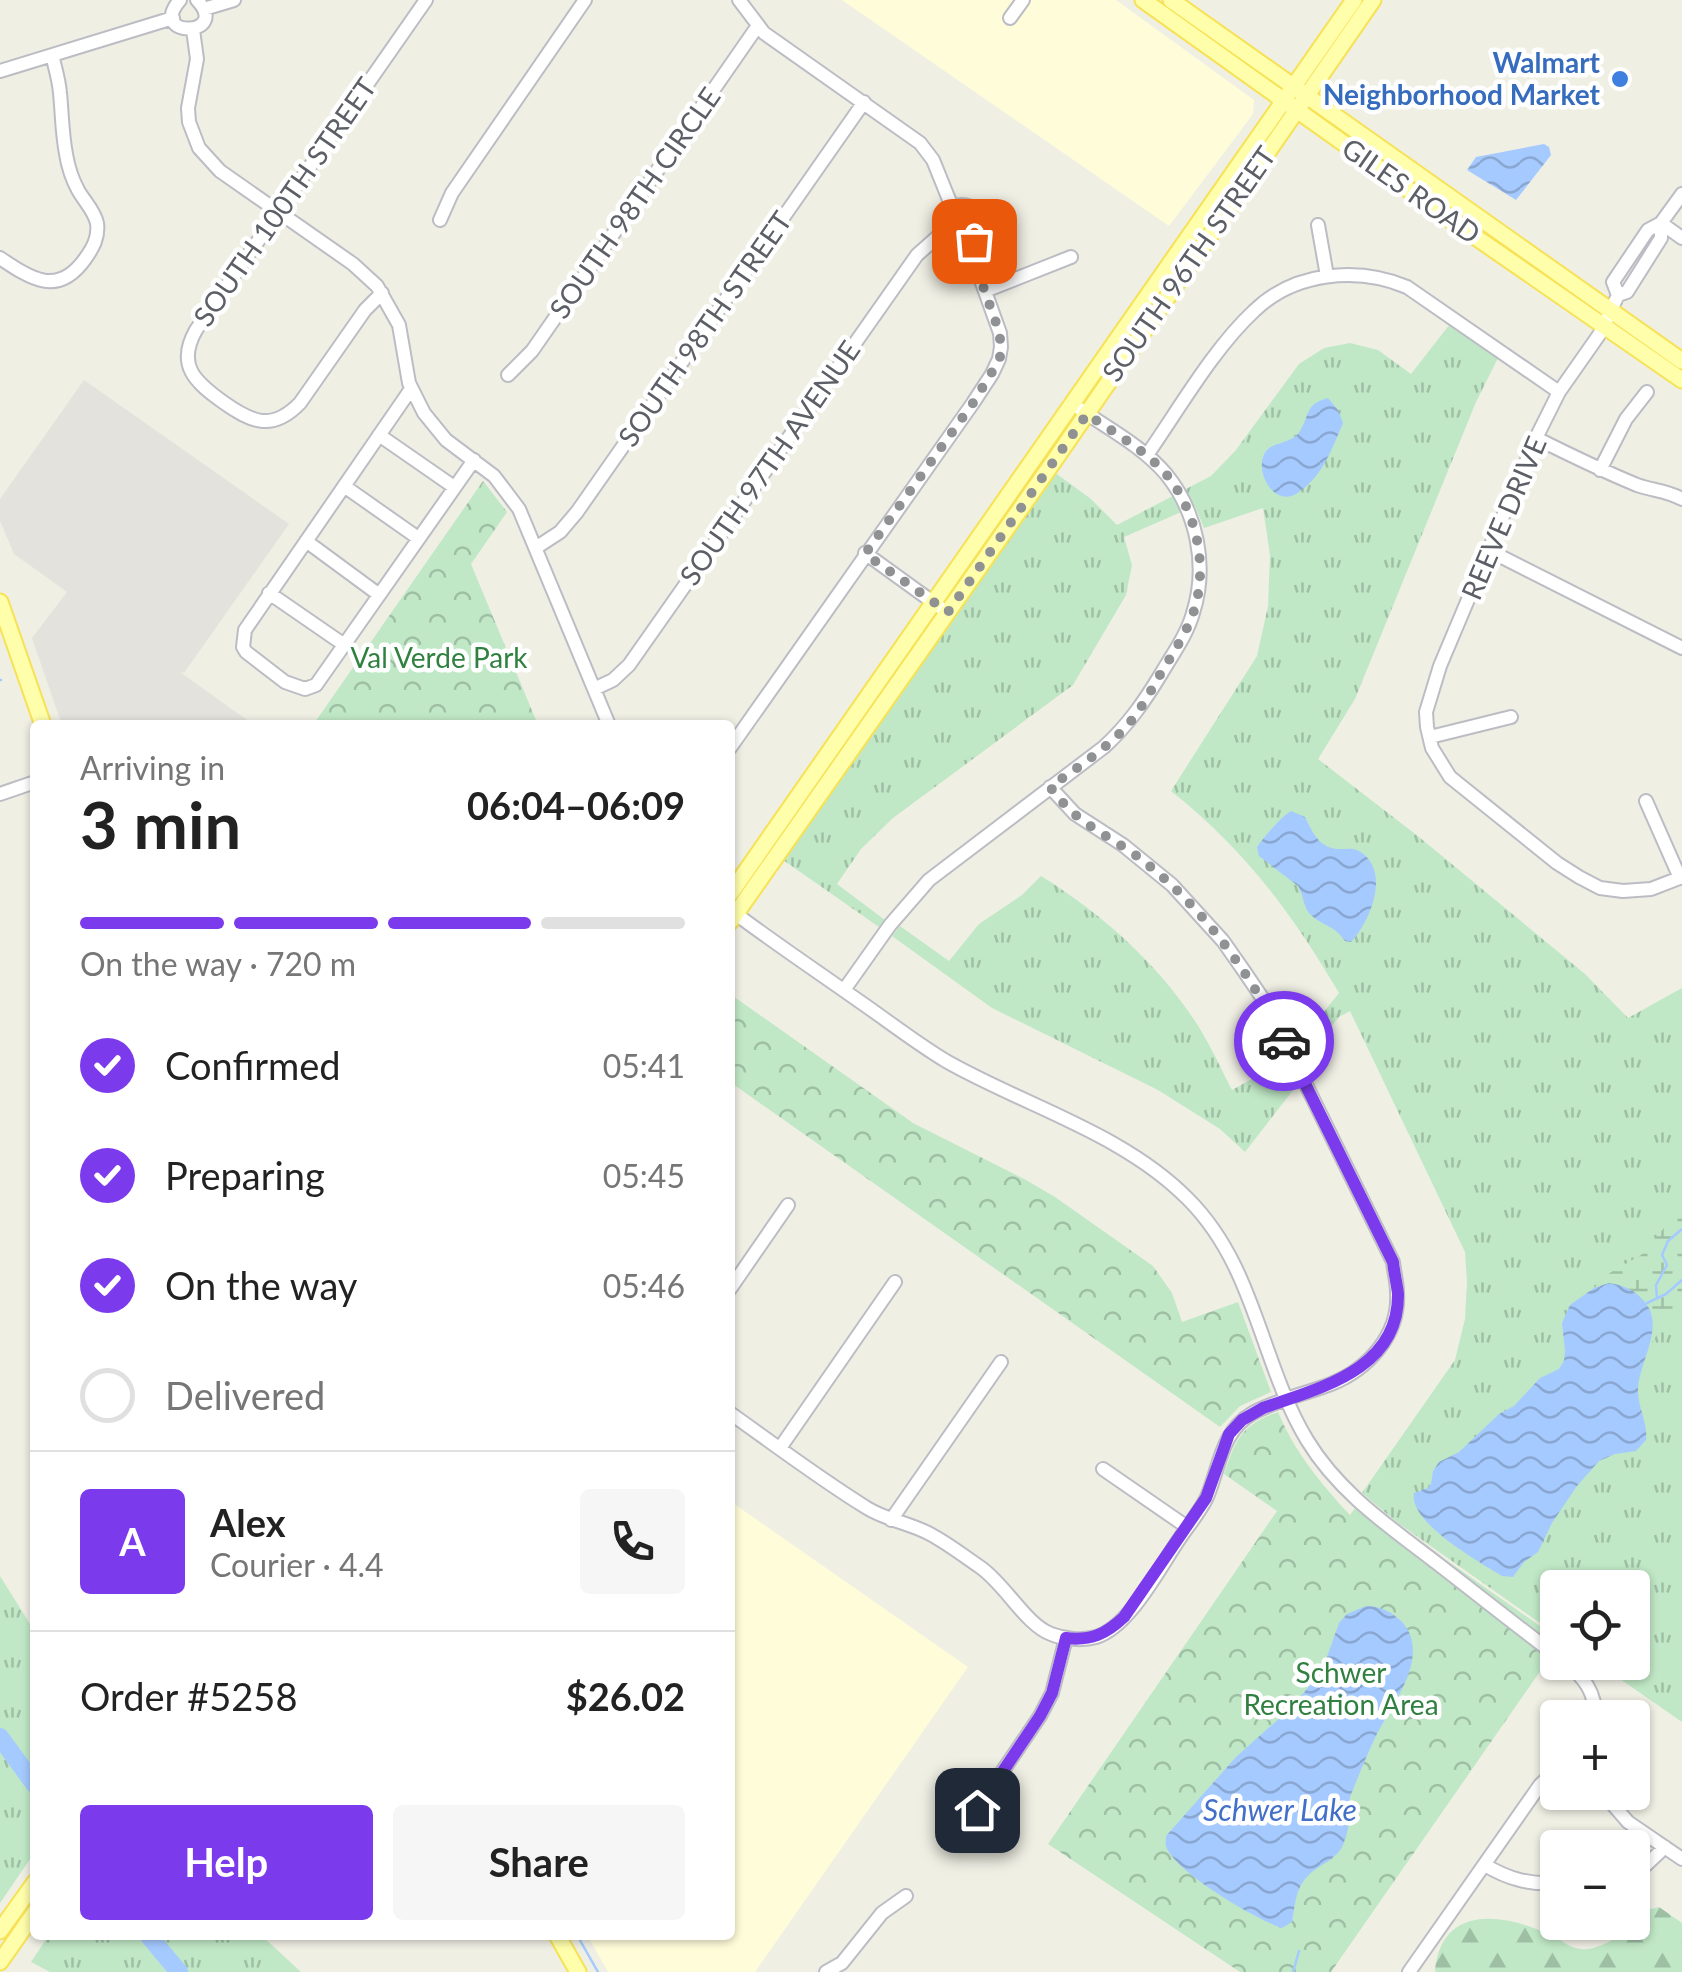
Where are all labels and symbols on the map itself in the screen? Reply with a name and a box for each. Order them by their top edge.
place label: Walmart Neighborhood Market [1323,45,1601,111]
marker: Walmart Neighborhood Market [1609,68,1631,90]
street label: SOUTH 100TH STREET [186,70,383,332]
street label: SOUTH 98TH CIRCLE [542,80,727,324]
street label: GILES ROAD [1336,130,1487,250]
street label: SOUTH 96TH STREET [1094,139,1282,387]
pin [932,199,1017,284]
street label: SOUTH 98TH STREET [610,204,798,452]
street label: SOUTH 97TH AVENUE [672,334,866,591]
street label: REEVE DRIVE [1453,431,1553,604]
park label: Val Verde Park [350,640,528,674]
courier [1234,991,1334,1091]
park label: Schwer Recreation Area [1243,1655,1439,1721]
pin [935,1768,1020,1853]
water label: Schwer Lake [1203,1791,1357,1827]

